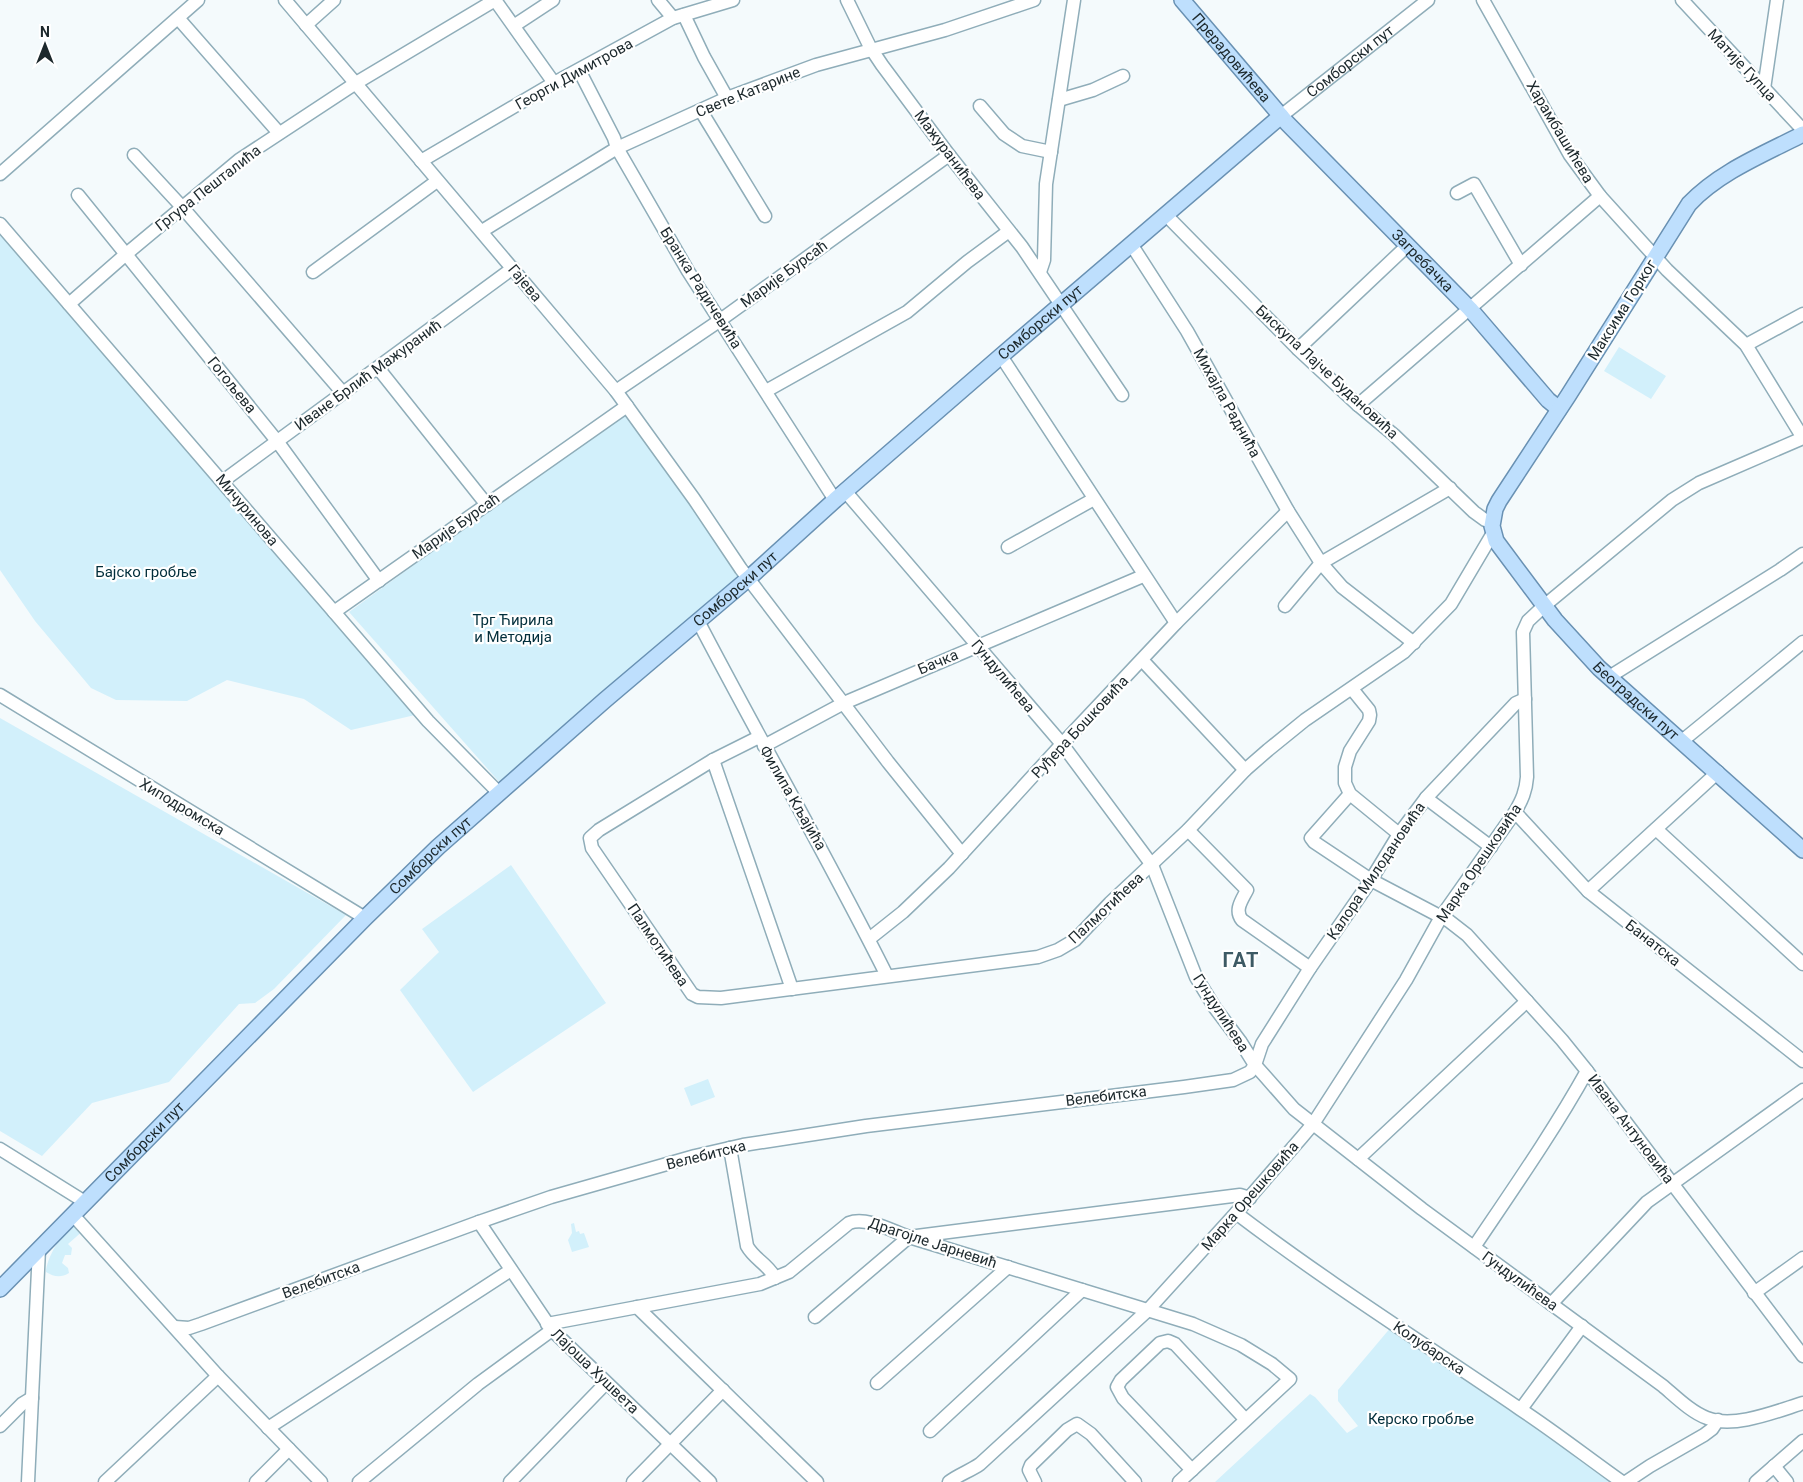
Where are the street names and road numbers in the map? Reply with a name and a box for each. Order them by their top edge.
street label: Прерадовићева [1188,9,1274,106]
street label: Сомборски пут [1303,22,1397,101]
street label: Матије Гупца [1704,25,1780,105]
street label: Георги Димитрова [512,34,636,114]
street label: Свете Катарине [693,63,803,121]
street label: Харамбашићева [1522,78,1598,186]
street label: Мажуранићева [911,107,989,203]
street label: Гргура Пешталића [152,141,264,235]
street label: Бранка Радичевића [656,224,746,352]
street label: Загребачка [1388,226,1457,296]
street label: Марије Бурсаћ [737,236,831,312]
street label: Максима Горког [1584,256,1661,364]
street label: Гајева [504,261,546,305]
street label: Сомборски пут [994,281,1086,364]
street label: Бискупа Лајче Будановића [1252,301,1402,443]
street label: Иване Брлић Мажуранић [291,316,445,434]
street label: Михајла Раднића [1190,345,1264,461]
street label: Гогољева [204,353,260,417]
street label: Мичуринова [212,470,282,550]
street label: Марије Бурсаћ [409,489,503,563]
street label: Сомборски пут [689,547,781,630]
street label: Гундулићева [967,636,1039,716]
street label: Бачка [915,646,961,678]
street label: Београдски пут [1589,658,1683,744]
street label: Руђера Бошковића [1028,672,1132,782]
street label: Филипа Кљајића [756,743,830,853]
street label: Хиподромска [136,775,228,839]
street label: Калора Милодановића [1323,799,1429,943]
street label: Марка Орешковића [1433,800,1525,926]
street label: Сомборски пут [386,813,475,898]
street label: Палмотићева [1065,869,1147,947]
street label: Палмотићева [624,900,692,990]
street label: Банатска [1622,916,1684,970]
street label: Гундулићева [1189,971,1253,1055]
street label: Ивана Антуновића [1584,1071,1678,1187]
street label: Велебитска [1064,1082,1148,1110]
street label: Сомборски пут [101,1098,188,1186]
street label: Велебитска [664,1136,748,1174]
street label: Марка Орешковића [1198,1138,1302,1254]
street label: Драгојле Јарневић [867,1214,999,1272]
street label: Гундулићева [1479,1247,1561,1315]
street label: Велебитска [280,1258,362,1302]
street label: Колубарска [1390,1317,1468,1379]
street label: Лајоша Хушвета [547,1325,643,1417]

